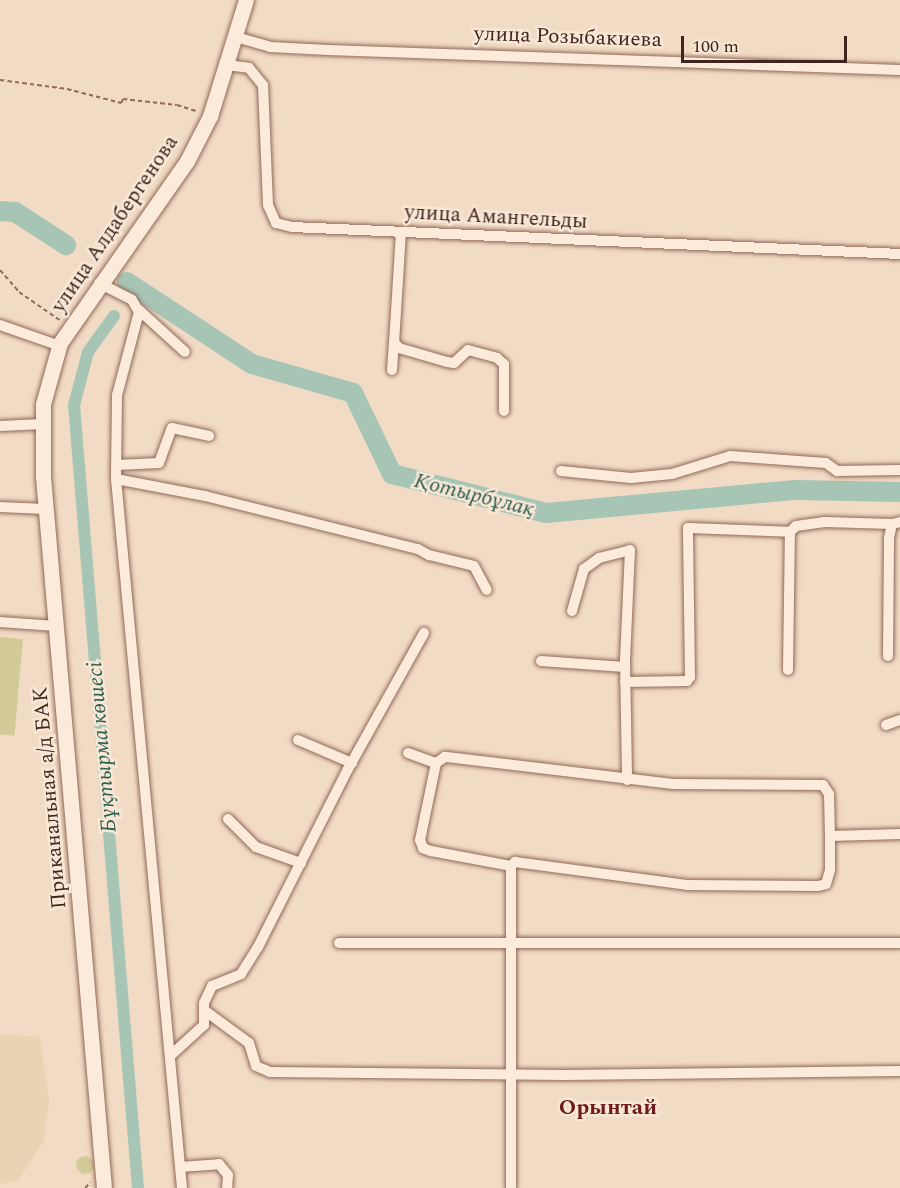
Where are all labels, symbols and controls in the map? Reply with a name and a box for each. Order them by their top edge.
street label: улица Розыбакиева [474,21,662,53]
scale bar [684,24,850,62]
text: 100 m [692,33,739,60]
street label: улица Алдабергенова [46,130,184,318]
street label: улица Амангельды [404,200,588,234]
water label: Қотырбұлақ [411,467,537,523]
water label: Бұқтырма көшесі [81,660,123,834]
street label: Приканальная а/д БАК [28,686,72,910]
district label: Орынтай [559,1095,657,1121]

